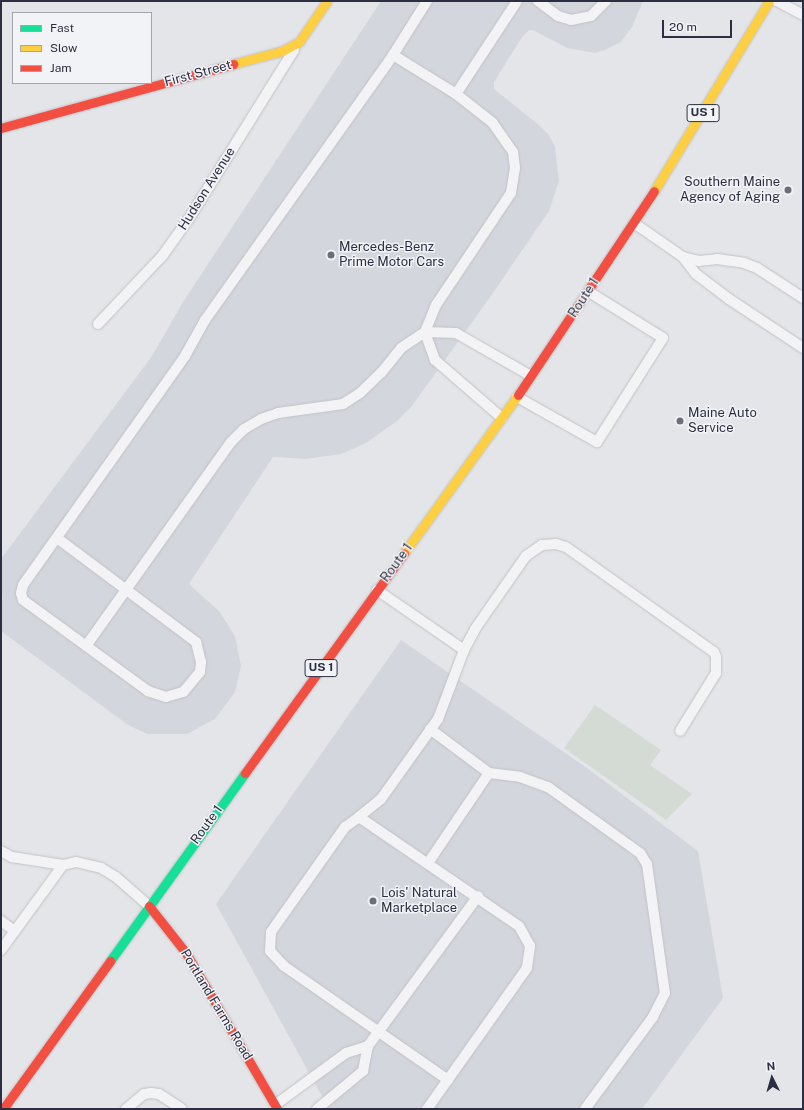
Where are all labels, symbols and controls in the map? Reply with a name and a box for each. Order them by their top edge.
legend [12,12,152,84]
scale bar [664,12,734,38]
text: 20 m [669,20,697,34]
text: Fast [50,21,74,35]
text: Slow [50,41,77,55]
street label: First Street [163,58,233,90]
text: Jam [50,61,72,75]
road number: US 1 [686,103,720,123]
street label: Hudson Avenue [175,145,239,233]
place label: Southern Maine Agency of Aging [680,175,780,206]
marker: Southern Maine Agency of Aging [783,185,793,195]
place label: Mercedes-Benz Prime Motor Cars [339,240,444,271]
marker: Mercedes-Benz Prime Motor Cars [326,250,336,260]
street label: Route 1 [565,275,603,321]
place label: Maine Auto Service [688,406,757,437]
marker: Maine Auto Service [675,416,685,426]
street label: Route 1 [378,541,416,585]
road number: US 1 [304,658,338,678]
street label: Route 1 [188,803,226,847]
place label: Lois' Natural Marketplace [381,886,457,917]
marker: Lois' Natural Marketplace [368,896,378,906]
street label: Portland Farms Road [177,947,255,1063]
north arrow [752,1058,792,1098]
text: N [766,1060,776,1072]

